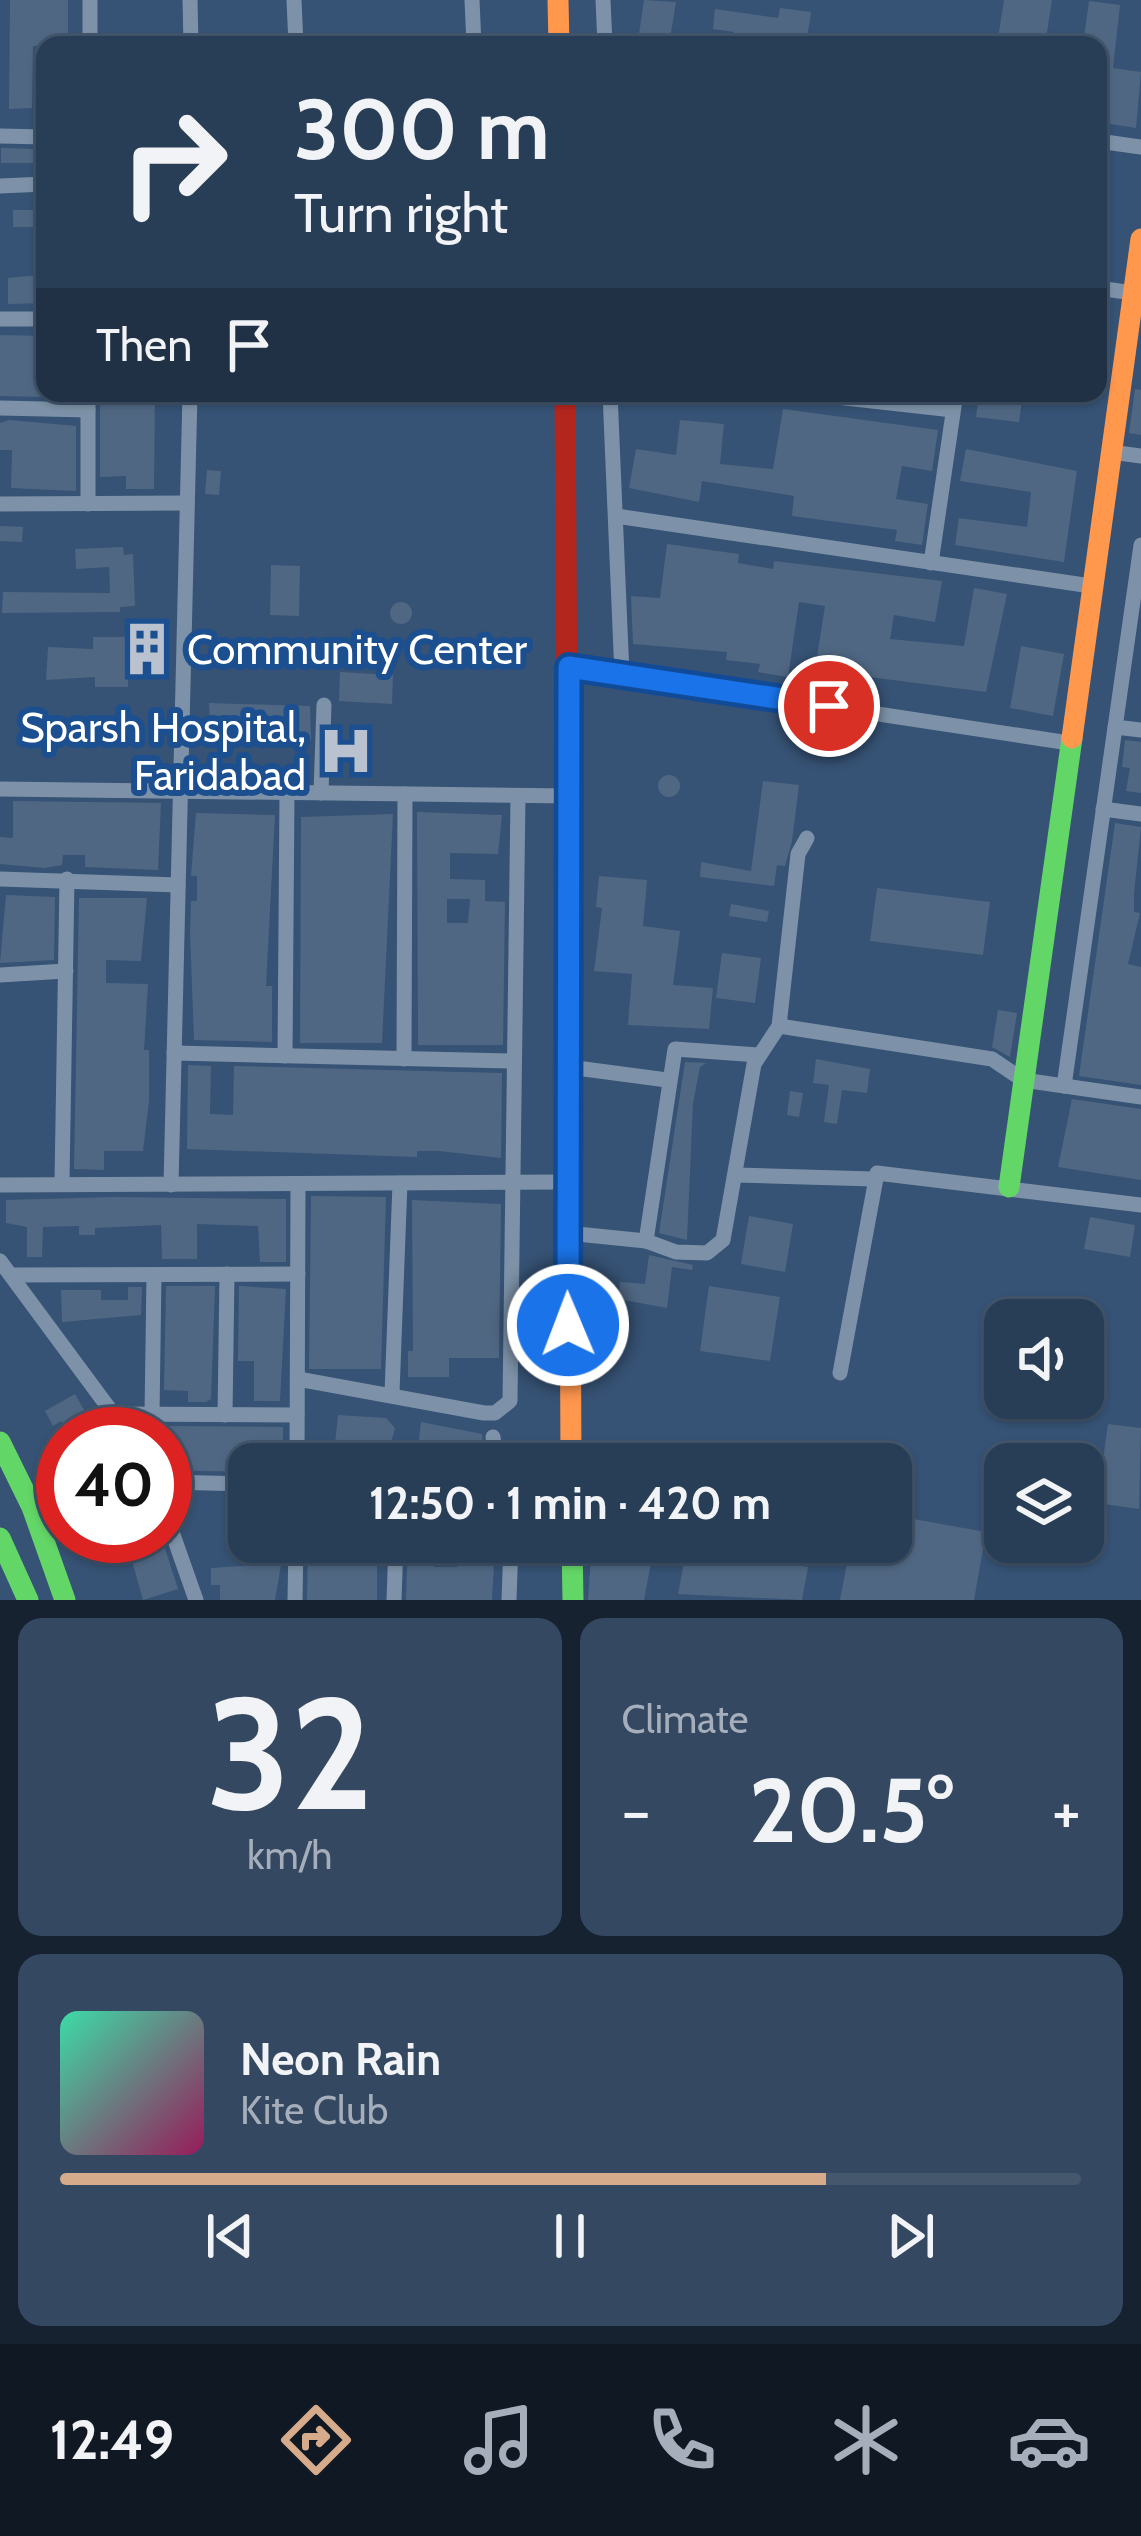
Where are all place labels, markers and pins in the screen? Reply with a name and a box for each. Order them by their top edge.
building icon: Community Center [118,620,176,678]
place label: Community Center [187,623,528,675]
pin [778,655,880,757]
place label: Sparsh Hospital, Faridabad [20,701,306,801]
hospital icon: Sparsh Hospital, Faridabad [317,722,375,780]

